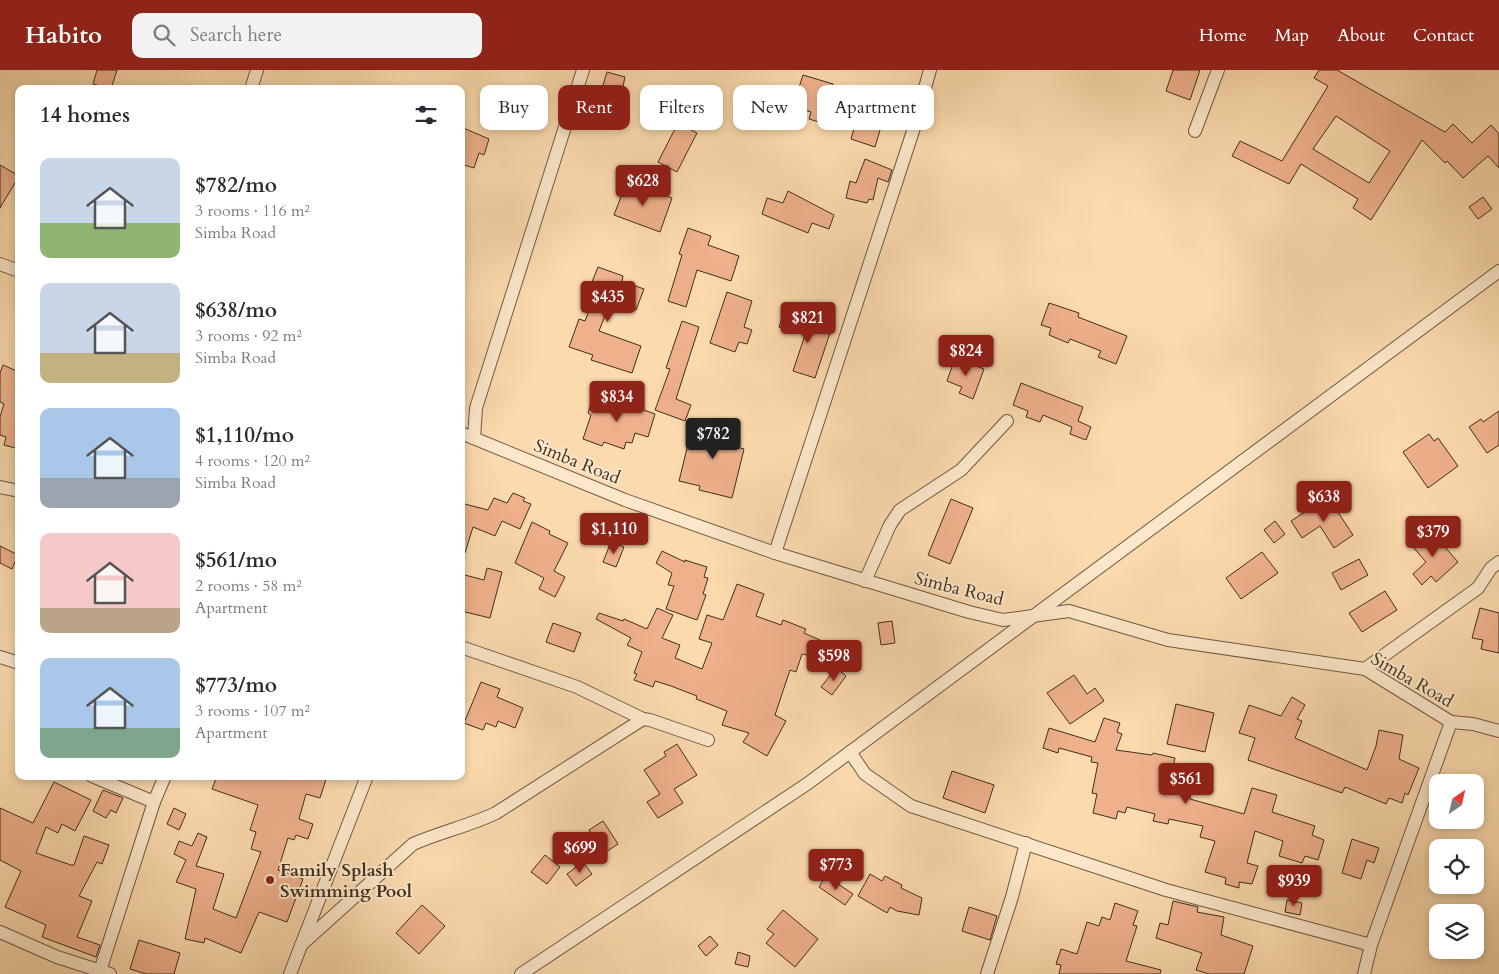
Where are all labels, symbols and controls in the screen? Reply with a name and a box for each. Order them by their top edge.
search box [132,13,482,58]
text: Habito [25,19,102,52]
icon: search [150,21,178,49]
text: Search here [190,22,282,48]
text: Home [1199,23,1247,48]
text: Map [1275,23,1309,48]
text: About [1337,23,1385,48]
text: Contact [1413,23,1474,48]
chip: Buy [480,85,548,130]
chip: Rent [558,85,630,130]
chip: Filters [640,85,723,130]
chip: New [733,85,807,130]
chip: Apartment [817,85,934,130]
text: 14 homes [40,101,130,130]
icon: filters [412,101,440,129]
pin: $628 [613,164,673,207]
text: $628 [627,170,659,192]
text: $782/mo [195,171,277,200]
icon: home [80,178,140,238]
text: 3 rooms · 116 m² [195,200,310,222]
text: Simba Road [195,222,276,244]
pin: $435 [578,280,638,323]
text: $435 [592,286,624,308]
text: $638/mo [195,296,277,325]
pin: $821 [778,302,838,344]
icon: home [80,303,140,363]
text: $821 [792,307,824,329]
text: 3 rooms · 92 m² [195,325,302,347]
pin: $824 [936,334,996,377]
text: $824 [950,340,982,362]
text: Simba Road [195,347,276,369]
pin: $834 [587,380,647,423]
text: $834 [601,386,633,408]
pin: $782 [683,418,743,460]
text: $1,110/mo [195,421,294,450]
text: $782 [697,423,729,445]
icon: home [80,428,140,488]
street label: Simba Road [530,433,624,491]
text: 4 rooms · 120 m² [195,450,310,472]
text: Simba Road [195,472,276,494]
pin: $638 [1294,480,1354,523]
text: $638 [1308,486,1340,508]
pin: $1,110 [573,512,655,555]
pin: $379 [1403,516,1463,558]
text: $1,110 [591,518,637,540]
text: $379 [1417,521,1449,543]
text: $561/mo [195,546,277,575]
icon: home [80,553,140,613]
street label: Simba Road [912,566,1007,612]
text: 2 rooms · 58 m² [195,575,302,597]
text: Apartment [195,597,268,619]
pin: $598 [804,640,864,682]
text: $598 [818,645,850,667]
street label: Simba Road [1366,646,1458,714]
text: $773/mo [195,671,277,700]
icon: home [80,678,140,738]
text: 3 rooms · 107 m² [195,700,310,722]
text: Apartment [195,722,268,744]
pin: $561 [1156,762,1216,805]
text: $561 [1170,768,1202,790]
north arrow [1429,774,1484,829]
map controls [1429,774,1484,959]
pin: $699 [550,832,610,874]
text: $699 [564,837,596,859]
button: locate [1429,839,1484,894]
pin: $773 [806,848,866,891]
text: $773 [820,854,852,876]
place label: Family Splash Swimming Pool [280,858,412,904]
pin: $939 [1264,864,1324,907]
text: $939 [1278,870,1310,892]
marker: Family Splash Swimming Pool [264,874,276,886]
button: layers [1429,904,1484,959]

